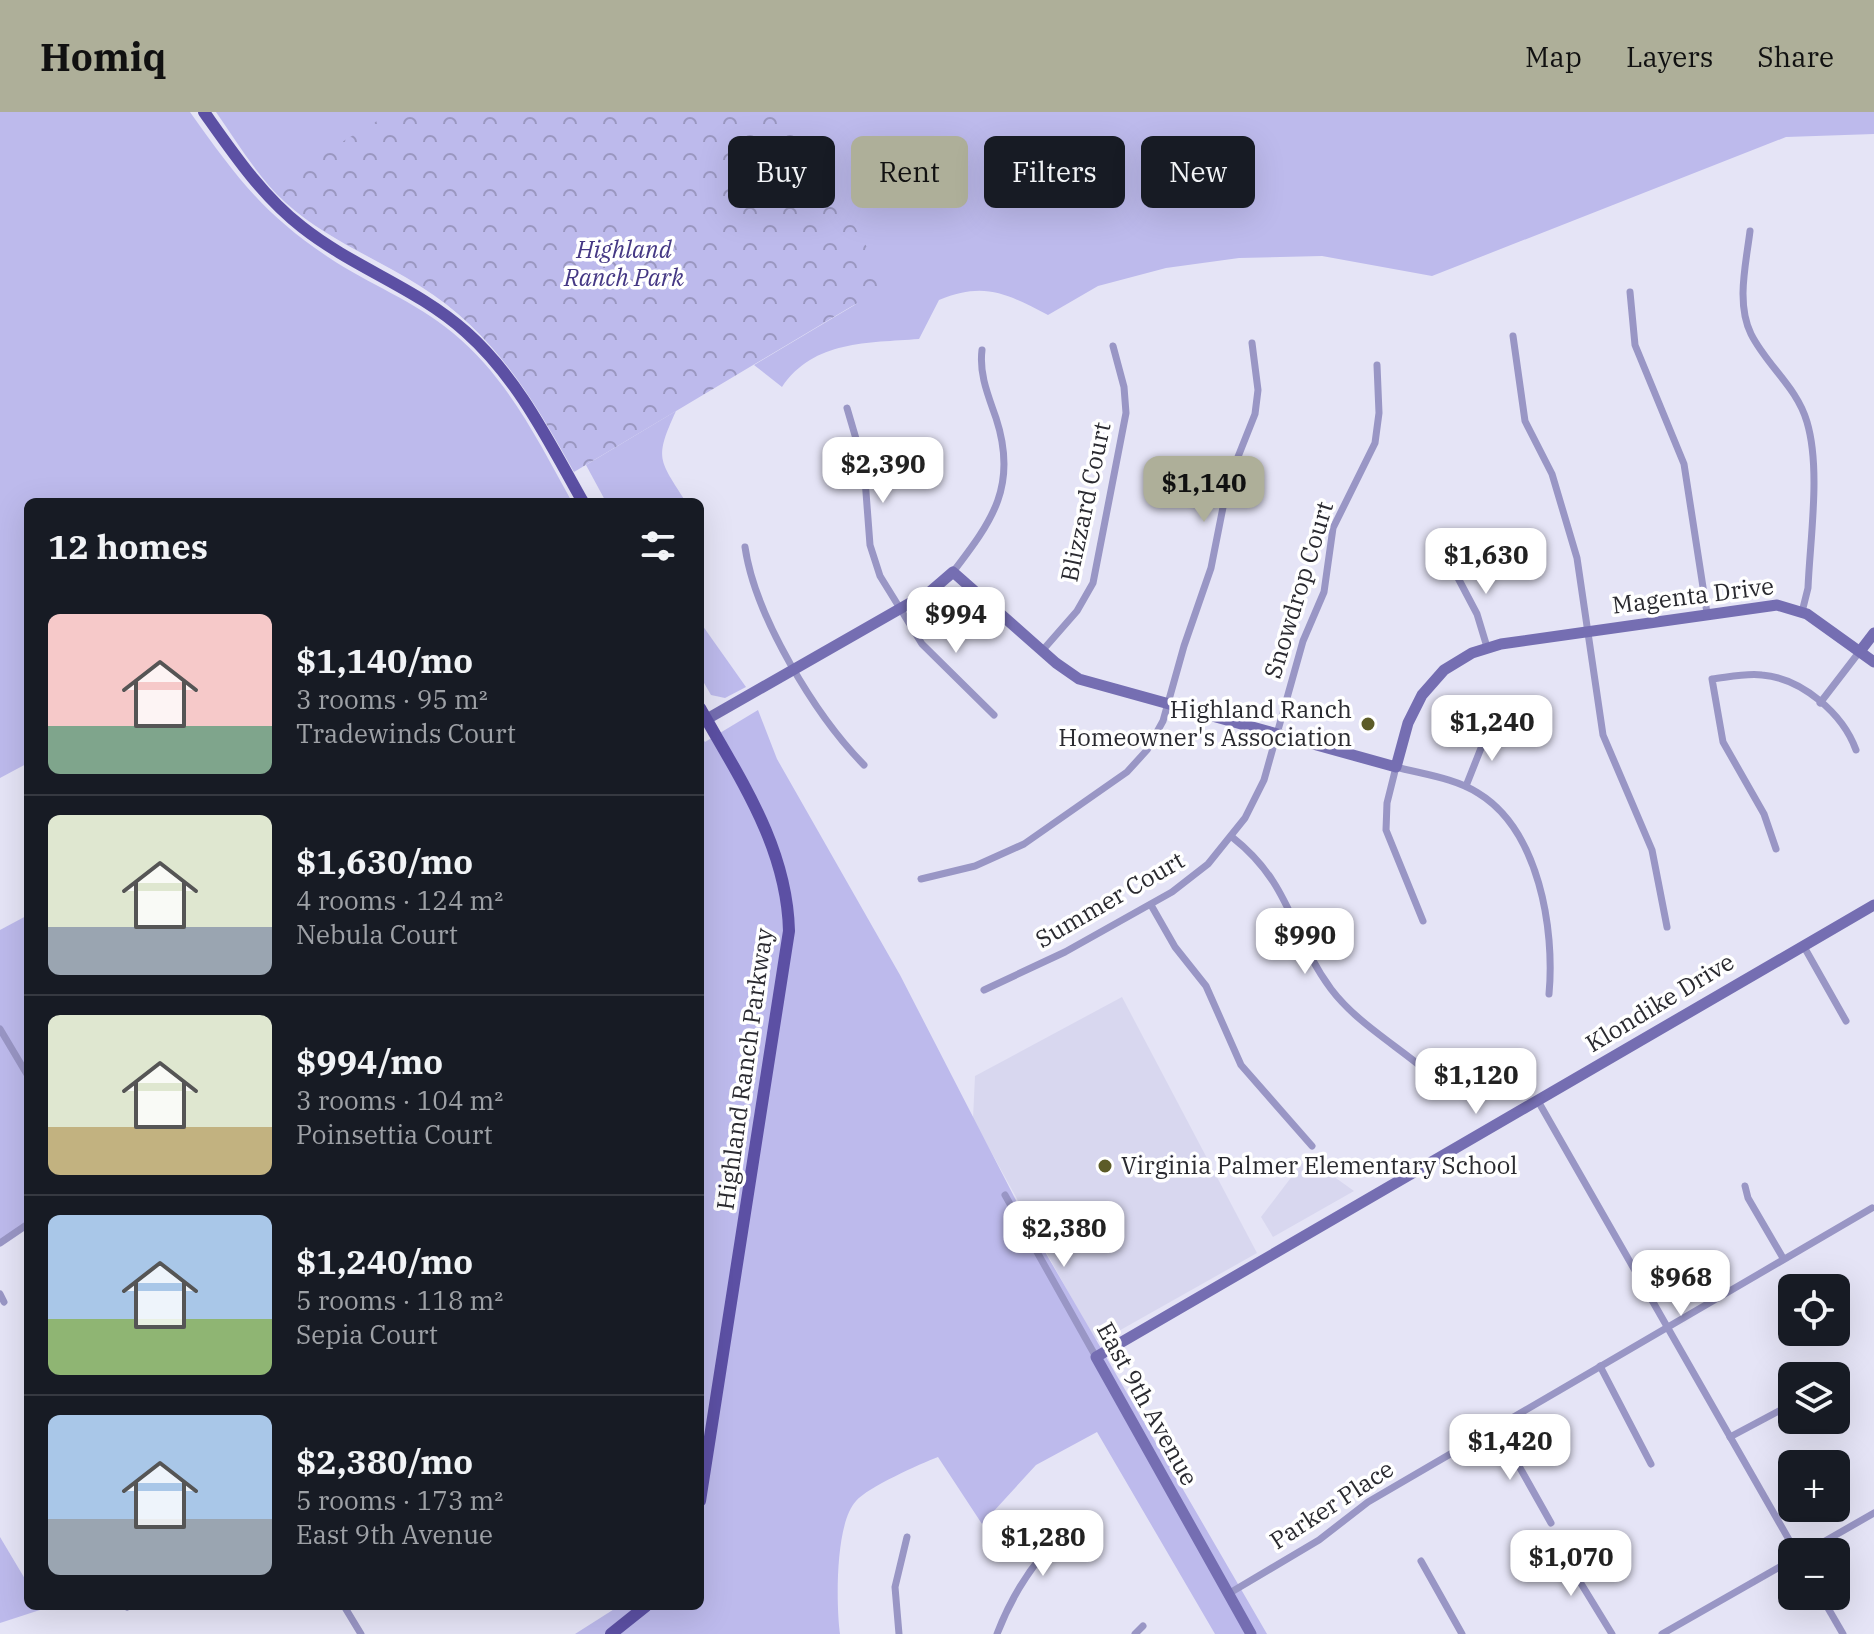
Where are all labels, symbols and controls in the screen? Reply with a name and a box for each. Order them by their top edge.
text: Homiq [40,32,166,81]
text: Map [1525,38,1582,75]
text: Layers [1626,38,1713,75]
text: Share [1757,38,1834,75]
chip: Buy [728,136,835,208]
chip: Rent [851,136,968,208]
chip: Filters [984,136,1125,208]
chip: New [1141,136,1255,208]
park label: Highland Ranch Park [563,233,684,293]
street label: Blizzard Court [1053,419,1118,584]
pin: $2,390 [818,437,948,505]
text: $2,390 [840,446,926,480]
pin: $1,140 [1139,456,1269,524]
text: $1,140 [1161,465,1247,499]
street label: Snowdrop Court [1256,497,1340,682]
text: 12 homes [48,524,208,568]
icon: filters [636,524,680,568]
pin: $1,630 [1421,528,1551,596]
text: $1,630 [1443,537,1529,571]
street label: Magenta Drive [1610,569,1776,621]
pin: $994 [909,587,1003,655]
text: $994 [925,596,987,630]
text: $1,140/mo [296,638,473,682]
icon: home [112,646,208,742]
text: 3 rooms · 95 m² [296,682,488,716]
place label: Highland Ranch Homeowner's Association [1058,693,1352,753]
pin: $1,240 [1427,695,1557,763]
text: $1,240 [1449,704,1535,738]
marker: Highland Ranch Homeowner's Association [1359,715,1377,733]
text: Tradewinds Court [296,716,516,750]
text: $1,630/mo [296,839,473,883]
street label: Summer Court [1029,844,1190,955]
icon: home [112,847,208,943]
text: 4 rooms · 124 m² [296,883,503,917]
pin: $990 [1258,908,1352,976]
text: Nebula Court [296,917,458,951]
text: $990 [1274,917,1336,951]
street label: Highland Ranch Parkway [708,926,780,1212]
street label: Klondike Drive [1579,945,1740,1059]
text: $994/mo [296,1039,443,1083]
icon: home [112,1047,208,1143]
pin: $1,120 [1411,1048,1541,1116]
text: $1,120 [1433,1057,1519,1091]
text: 3 rooms · 104 m² [296,1083,503,1117]
text: Poinsettia Court [296,1117,493,1151]
place label: Virginia Palmer Elementary School [1121,1149,1518,1181]
marker: Virginia Palmer Elementary School [1096,1157,1114,1175]
pin: $2,380 [999,1201,1129,1269]
text: $2,380 [1021,1210,1107,1244]
text: $1,240/mo [296,1239,473,1283]
icon: home [112,1247,208,1343]
pin: $968 [1634,1250,1728,1318]
text: $968 [1650,1259,1712,1293]
map controls [1778,1274,1850,1610]
button: locate [1778,1274,1850,1346]
text: 5 rooms · 118 m² [296,1283,503,1317]
street label: East 9th Avenue [1090,1316,1206,1491]
text: Sepia Court [296,1317,438,1351]
button: layers [1778,1362,1850,1434]
pin: $1,420 [1445,1414,1575,1482]
text: $1,420 [1467,1423,1553,1457]
text: $2,380/mo [296,1439,473,1483]
icon: home [112,1447,208,1543]
button: + [1778,1450,1850,1522]
street label: Parker Place [1263,1452,1399,1556]
text: 5 rooms · 173 m² [296,1483,503,1517]
pin: $1,280 [978,1510,1108,1578]
text: East 9th Avenue [296,1517,493,1551]
text: $1,280 [1000,1519,1086,1553]
pin: $1,070 [1506,1530,1636,1598]
button: − [1778,1538,1850,1610]
text: $1,070 [1528,1539,1614,1573]

